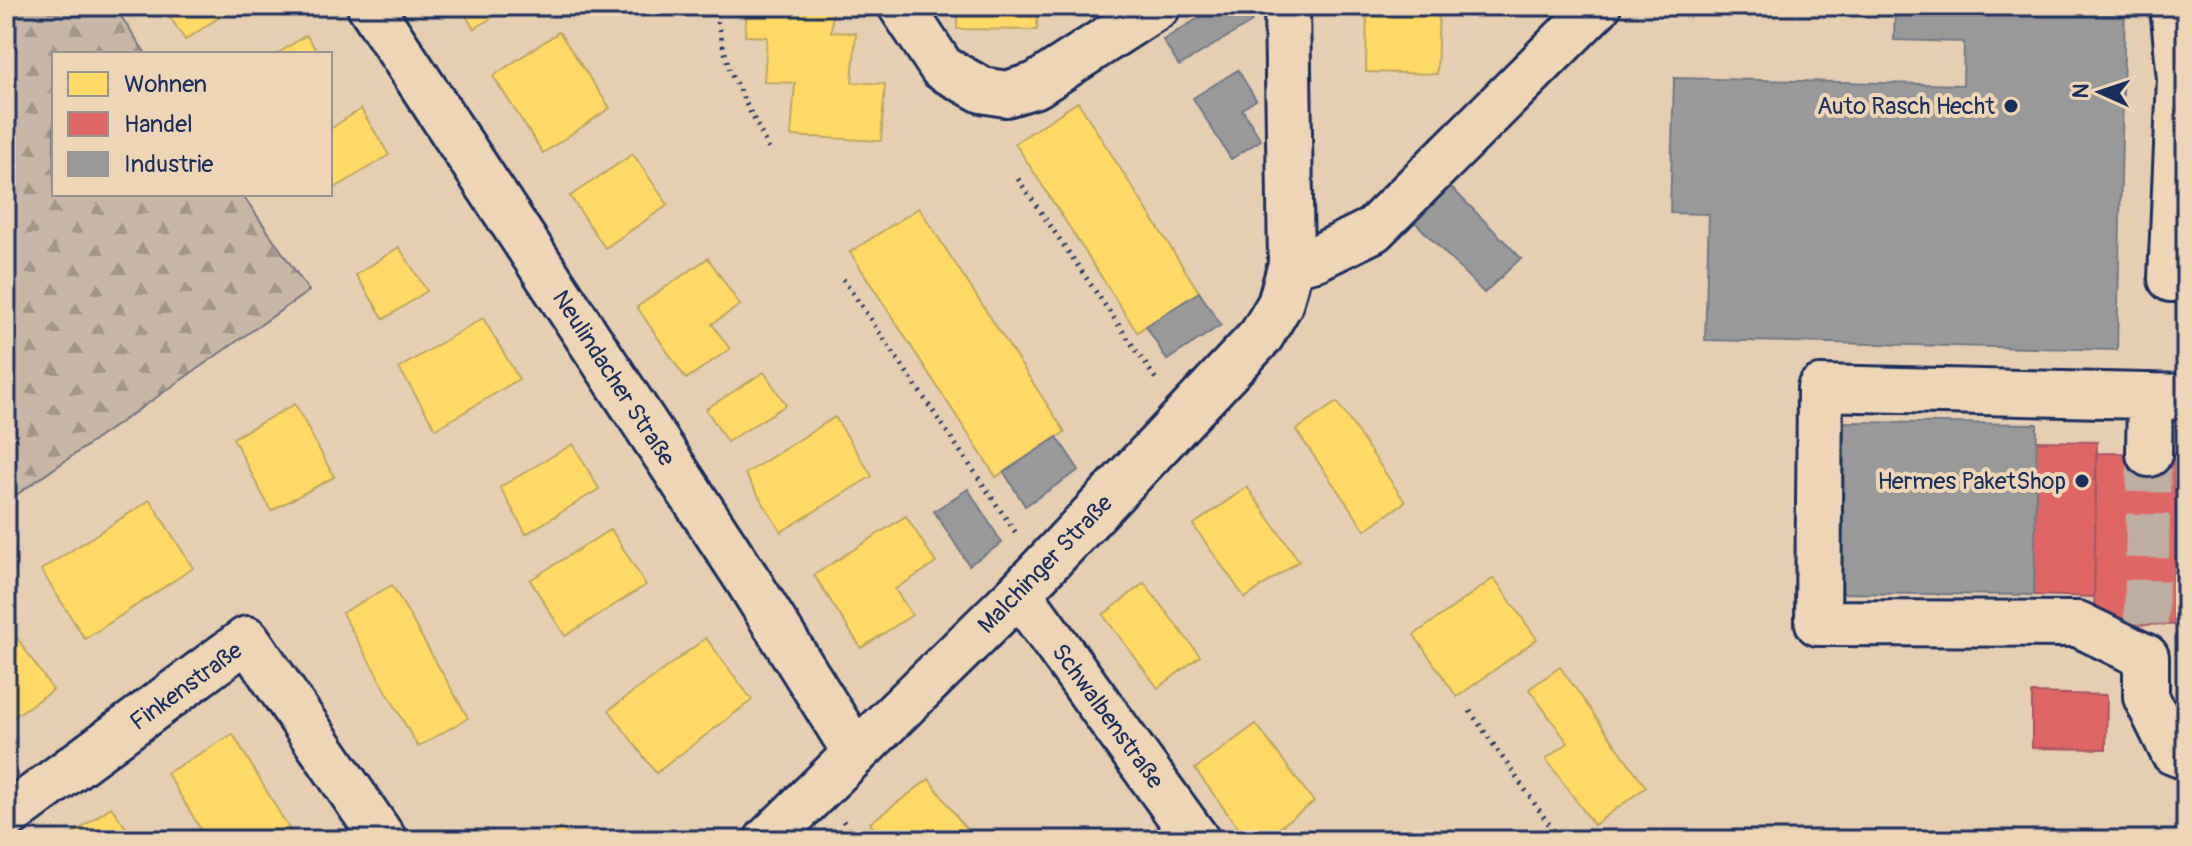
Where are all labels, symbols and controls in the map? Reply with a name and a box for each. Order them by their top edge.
legend [52,52,332,196]
north arrow [2060,52,2140,132]
text: Wohnen [124,70,207,99]
text: N [2067,83,2095,99]
place label: Auto Rasch Hecht [1817,92,1995,121]
marker: Auto Rasch Hecht [2002,97,2020,115]
text: Handel [124,110,193,139]
text: Industrie [124,150,213,179]
street label: Neulindacher Straße [546,285,681,472]
place label: Hermes PaketShop [1878,467,2066,496]
marker: Hermes PaketShop [2073,472,2091,490]
street label: Malchinger Straße [972,489,1119,640]
street label: Finkenstraße [125,636,248,737]
street label: Schwalbenstraße [1045,638,1170,794]

